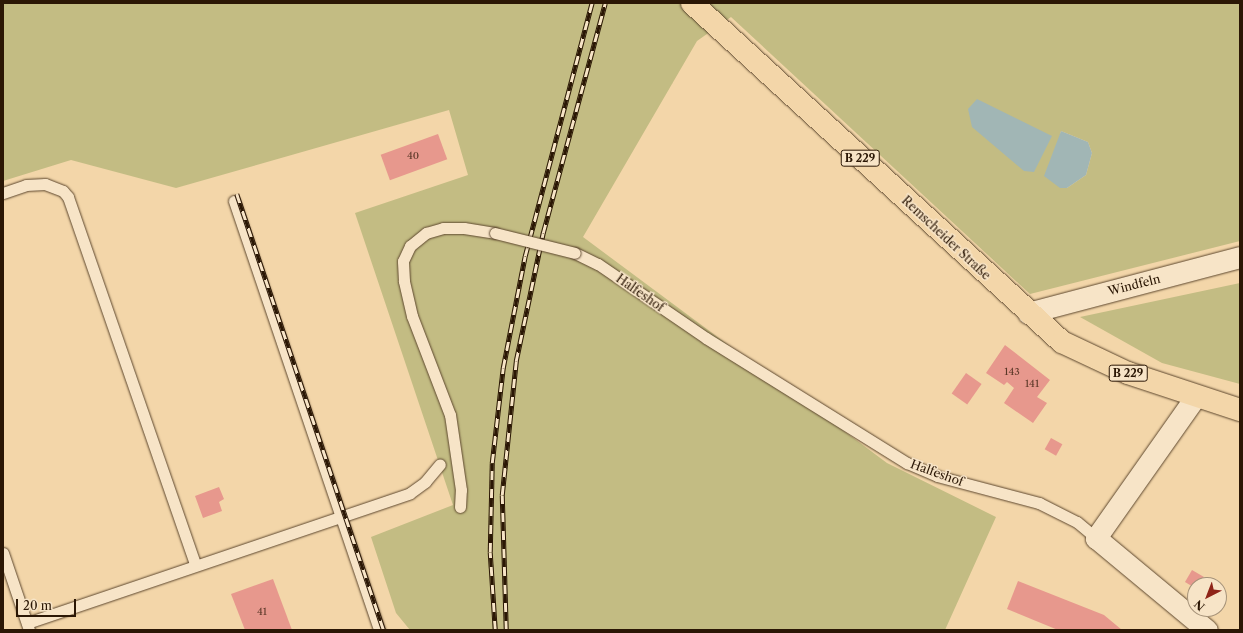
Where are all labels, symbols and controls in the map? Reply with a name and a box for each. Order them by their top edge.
road number: B 229 [840,149,880,167]
house number: 40 [407,150,419,162]
street label: Remscheider Straße [899,193,993,283]
street label: Halfeshof [613,271,667,315]
street label: Windfeln [1106,272,1162,298]
road number: B 229 [1108,364,1148,382]
house number: 143 [1004,366,1020,378]
house number: 141 [1025,378,1039,390]
street label: Halfeshof [909,457,965,489]
north arrow [1187,577,1227,617]
scale bar [18,591,78,617]
text: N [1191,597,1208,614]
text: 20 m [23,598,52,613]
house number: 41 [257,606,267,618]

